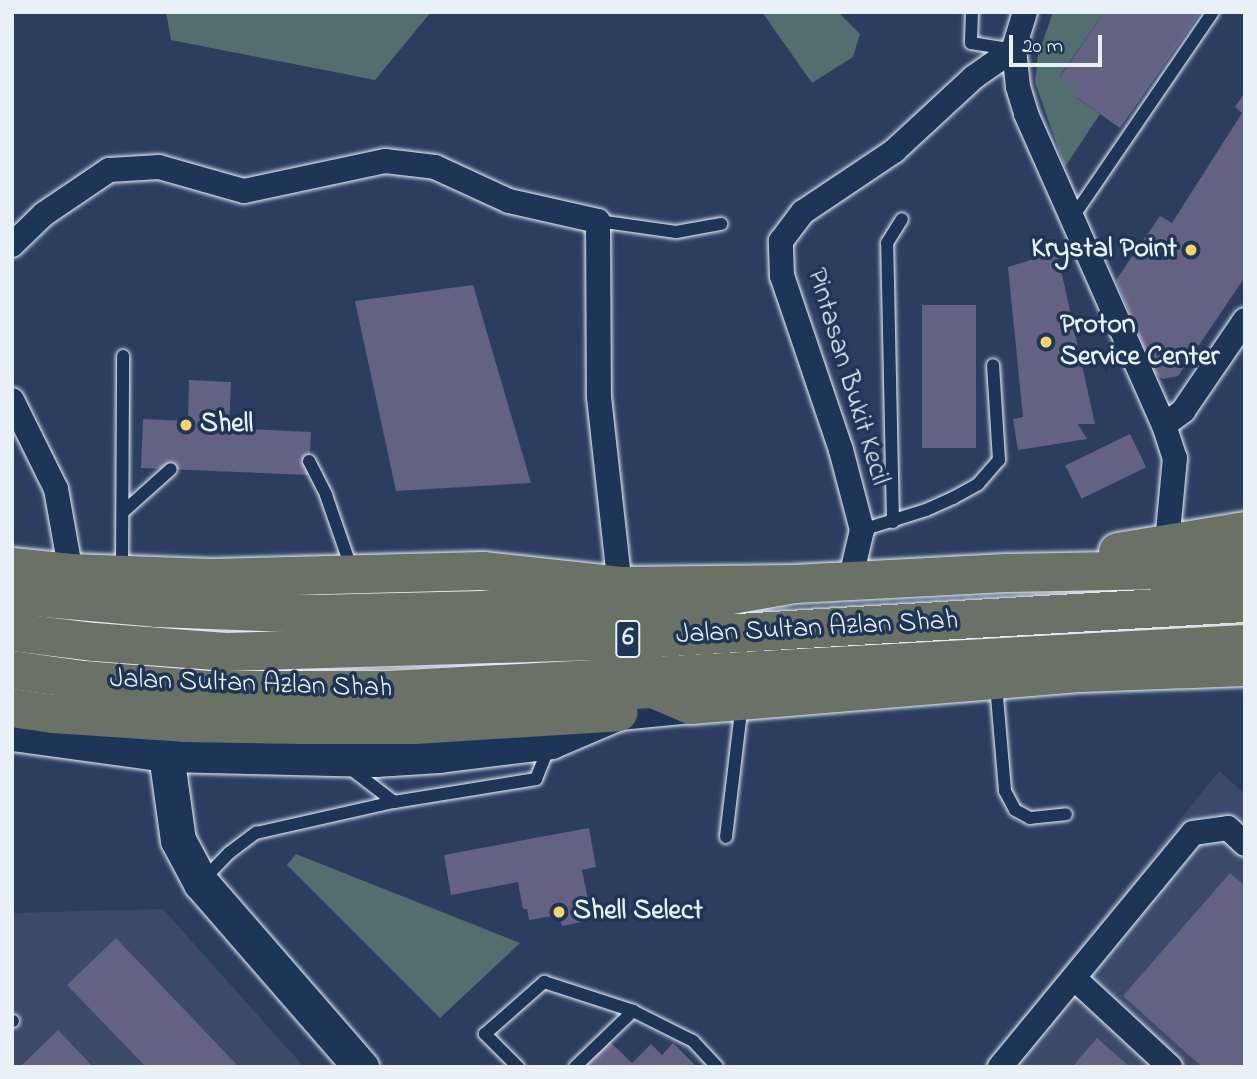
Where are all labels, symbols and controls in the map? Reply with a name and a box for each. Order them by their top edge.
scale bar [1012,21,1105,65]
text: 20 m [1022,32,1063,62]
place label: Krystal Point [1031,233,1177,267]
marker: Krystal Point [1183,242,1199,258]
street label: Pintasan Bukit Kecil [798,265,896,489]
place label: Proton Service Center [1060,309,1219,375]
marker: Proton Service Center [1038,334,1054,350]
place label: Shell [200,408,253,442]
marker: Shell [178,417,194,433]
street label: Jalan Sultan Azlan Shah [675,605,959,653]
road number: 6 [614,617,642,662]
street label: Jalan Sultan Azlan Shah [109,663,393,707]
place label: Shell Select [573,895,703,929]
marker: Shell Select [551,904,567,920]

